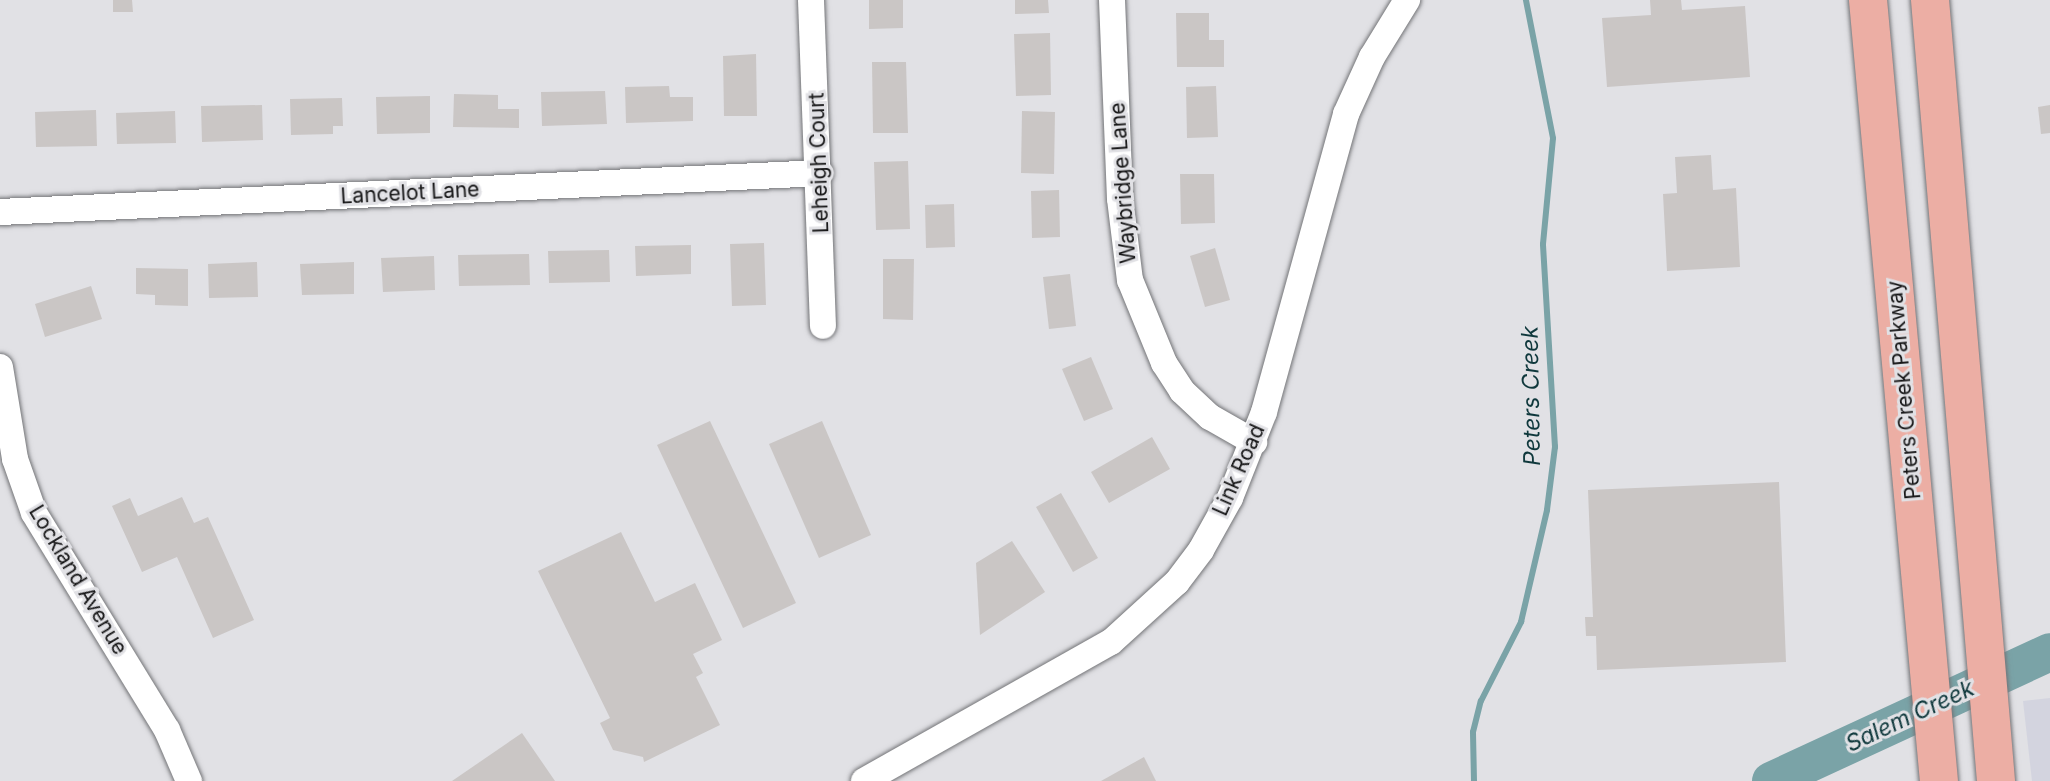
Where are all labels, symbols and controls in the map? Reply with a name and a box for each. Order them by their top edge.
street label: Leheigh Court [804,92,834,234]
street label: Waybridge Lane [1105,102,1141,264]
street label: Lancelot Lane [340,177,480,209]
street label: Peters Creek Parkway [1882,280,1926,500]
water label: Peters Creek [1516,326,1546,466]
street label: Link Road [1208,420,1270,520]
street label: Lockland Avenue [23,501,133,659]
water label: Salem Creek [1841,674,1979,758]

